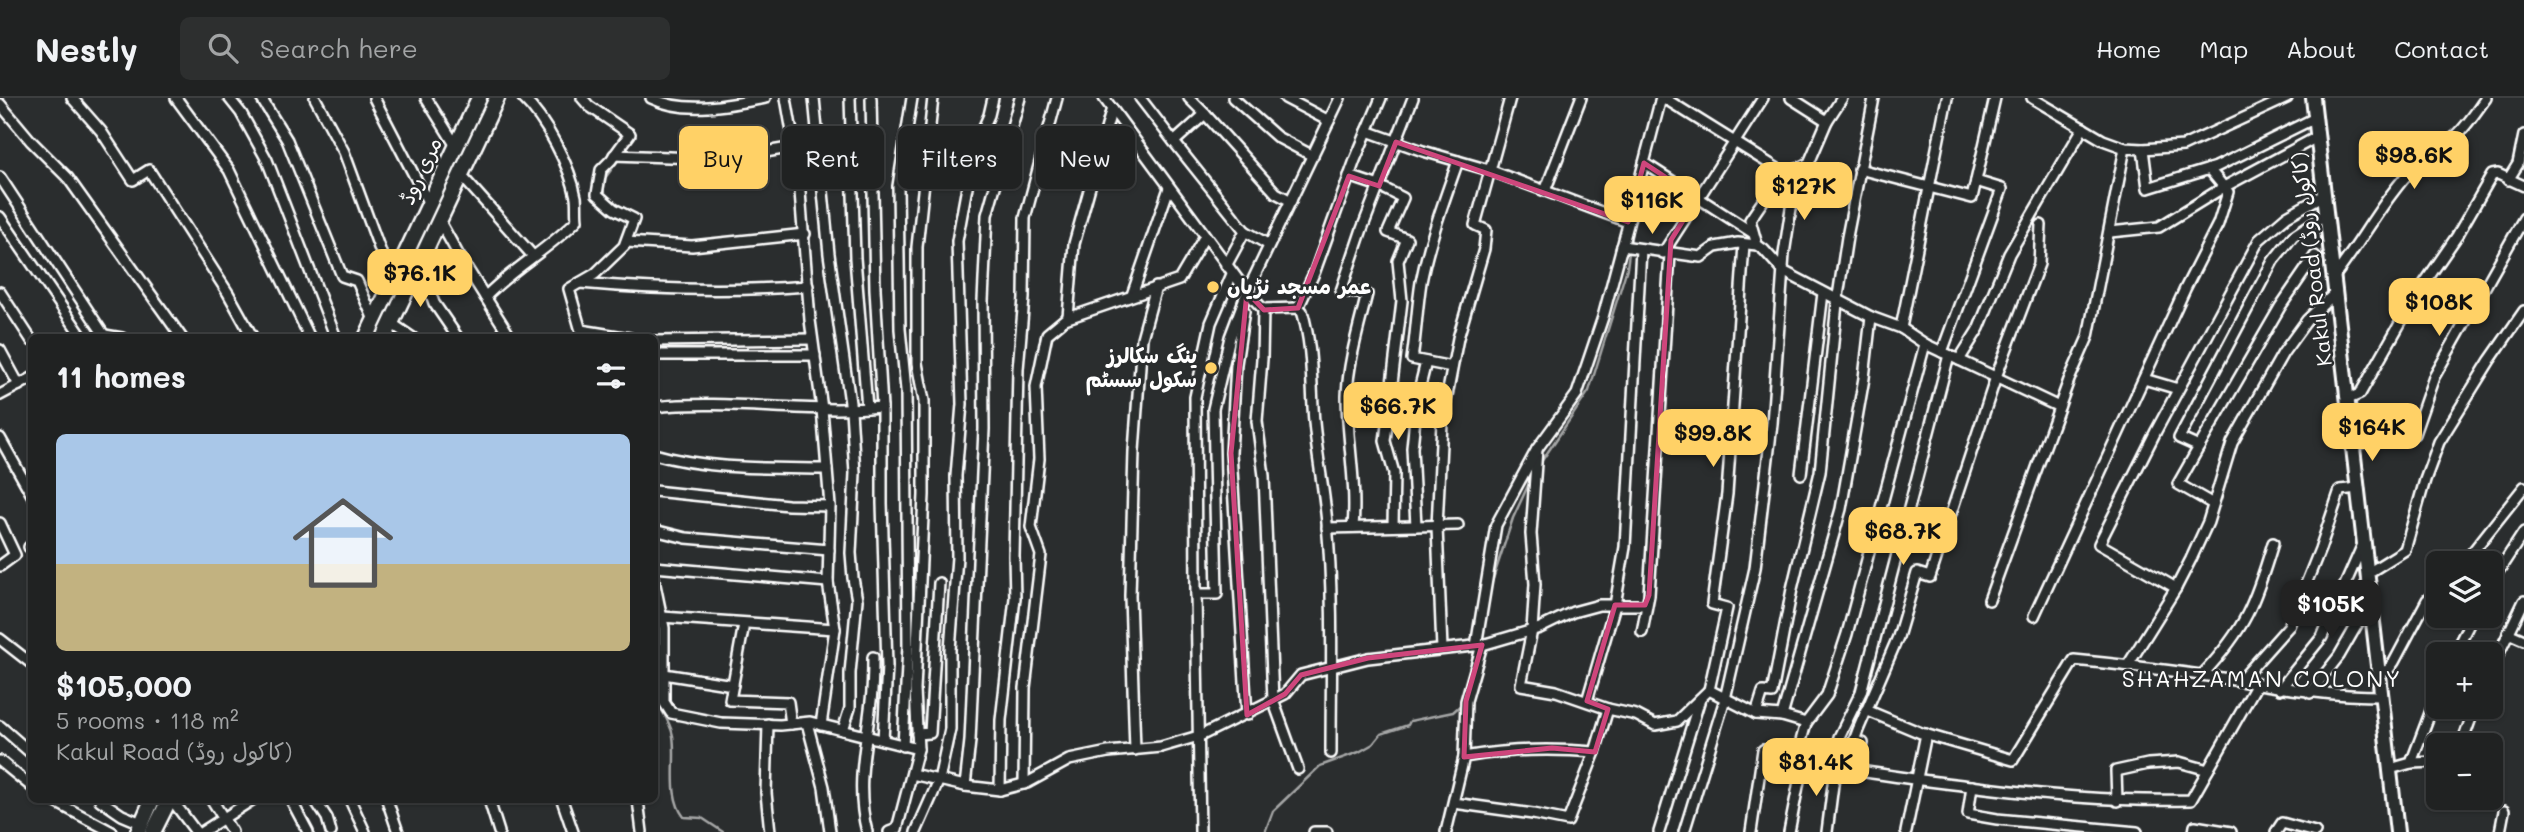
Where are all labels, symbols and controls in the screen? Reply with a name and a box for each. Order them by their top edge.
search box [180,17,670,80]
text: Nestly [35,27,138,70]
icon: search [204,29,242,67]
text: Search here [260,31,418,65]
text: Home [2096,33,2161,64]
text: Map [2199,33,2248,64]
text: About [2286,33,2356,64]
text: Contact [2394,33,2489,64]
chip: Buy [679,126,768,189]
chip: Rent [782,126,884,189]
chip: Filters [898,126,1022,189]
chip: New [1036,126,1135,189]
street label: مری روڈ [392,132,447,208]
pin: $98.6K [2357,132,2471,191]
text: $98.6K [2375,139,2453,169]
street label: Kakul Road (کاکول روڈ) [2284,150,2338,368]
pin: $127K [1755,162,1853,222]
text: $127K [1771,170,1837,200]
pin: $116K [1603,176,1701,236]
text: $116K [1620,184,1684,214]
pin: $76.1K [363,250,477,309]
text: $76.1K [383,257,457,287]
place label: عمر مسجد نڑیاں [1227,272,1371,300]
pin: $108K [2390,278,2488,338]
marker: عمر مسجد نڑیاں [1205,279,1221,295]
text: $108K [2405,286,2473,316]
place label: ینگ سکالرز سکول سسٹم [1086,341,1197,396]
text: 11 homes [56,356,186,396]
icon: filters [592,357,630,395]
marker: ینگ سکالرز سکول سسٹم [1203,360,1219,376]
pin: $66.7K [1341,382,1455,442]
text: $66.7K [1359,390,1437,420]
pin: $164K [2323,404,2421,463]
pin: $99.8K [1656,410,1770,469]
text: $164K [2338,411,2406,441]
text: $99.8K [1674,417,1752,447]
icon: home [280,480,406,606]
pin: $68.7K [1846,508,1960,567]
text: $68.7K [1864,515,1942,545]
map controls [2426,551,2503,810]
button: layers [2426,551,2503,628]
pin: $105K [2282,580,2380,640]
text: $105K [2297,588,2365,618]
button: + [2426,642,2503,719]
district label: SHAHZAMAN COLONY [2122,663,2402,693]
text: $105,000 [56,665,192,705]
text: 5 rooms · 118 m² [56,705,239,735]
button: − [2426,733,2503,810]
text: Kakul Road (کاکول روڈ) [56,736,292,766]
pin: $81.4K [1759,738,1873,798]
text: $81.4K [1778,746,1854,776]

